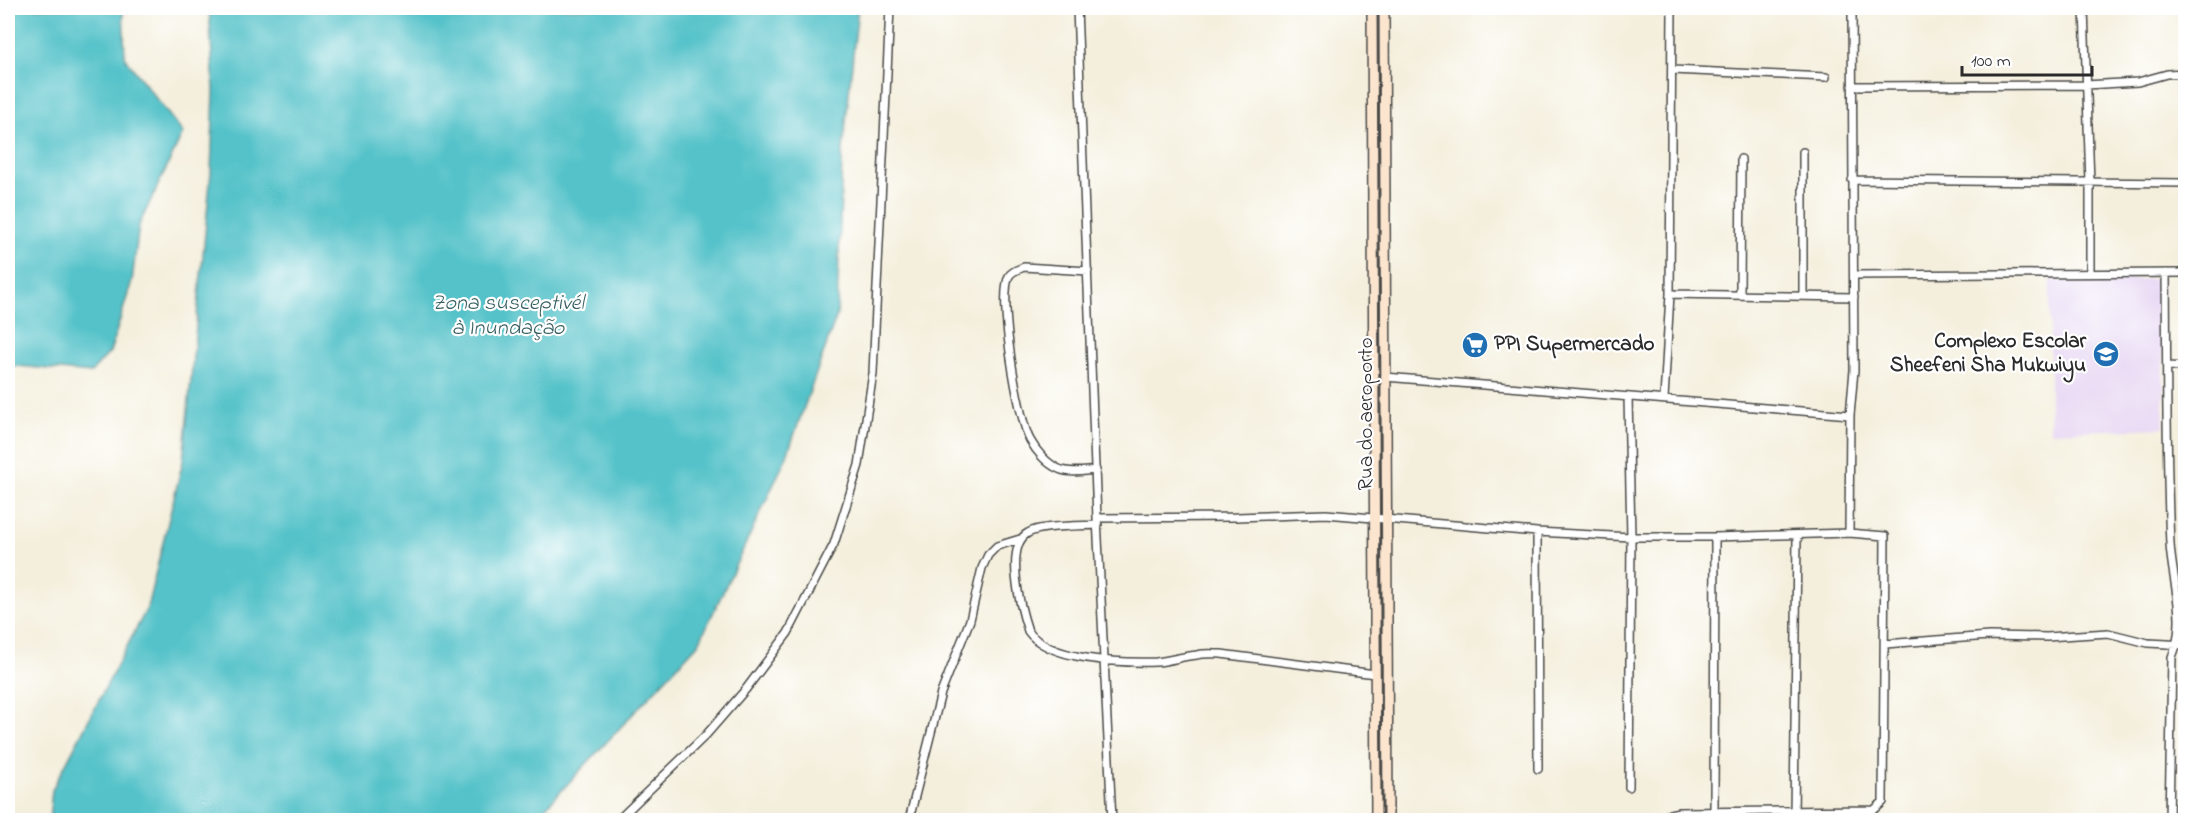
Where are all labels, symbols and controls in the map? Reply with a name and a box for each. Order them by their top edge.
scale bar [1962,39,2092,77]
text: 100 m [1971,49,2011,75]
water label: Zona susceptivél à Inundação [432,288,586,345]
place label: Complexo Escolar Sheefeni Sha Mukwiyu [1890,327,2086,383]
supermarket icon: PPI Supermercado [1460,330,1490,360]
place label: PPI Supermercado [1494,330,1654,360]
street label: Rua do aeroporto [1352,337,1382,491]
school or university icon: Complexo Escolar Sheefeni Sha Mukwiyu [2091,339,2121,369]

